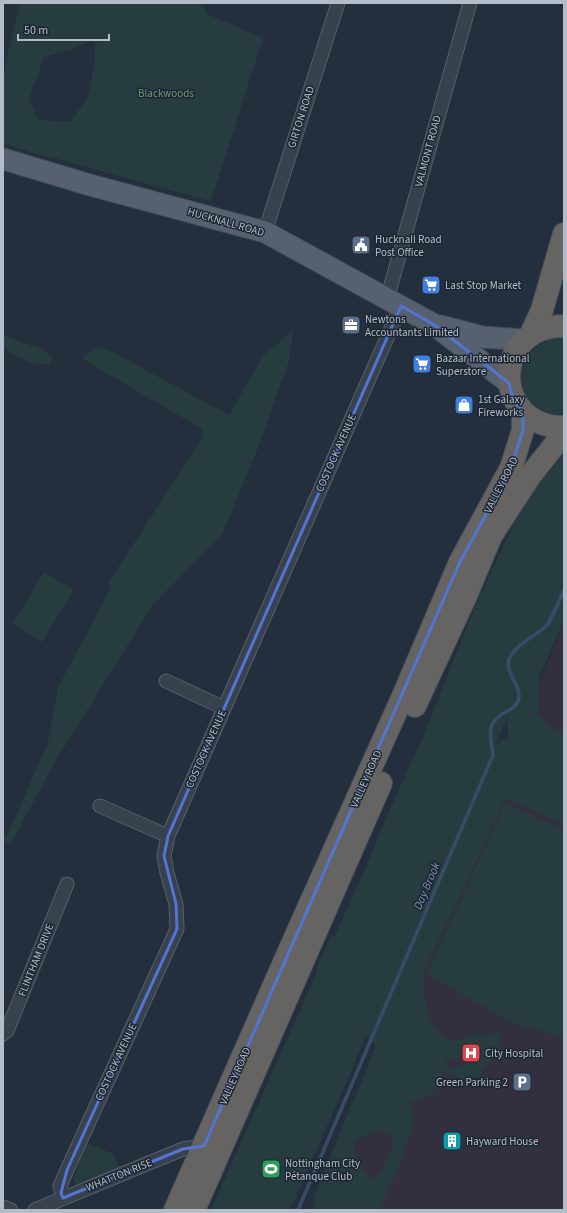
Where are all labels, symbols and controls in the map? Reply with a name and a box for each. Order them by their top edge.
scale bar [18,16,109,42]
text: 50 m [24,22,48,39]
street label: GIRTON ROAD [284,84,318,150]
park label: Blackwoods [138,86,194,101]
street label: VALMONT ROAD [411,113,445,188]
street label: HUCKNALL ROAD [186,204,266,240]
place label: Hucknall Road Post Office [375,232,442,260]
public building icon: Hucknall Road Post Office [350,234,372,256]
supermarket icon: Last Stop Market [420,274,442,296]
place label: Last Stop Market [445,278,522,293]
place label: Newtons Accountants Limited [365,312,459,340]
office icon: Newtons Accountants Limited [340,314,362,336]
place label: Bazaar International Superstore [436,351,530,379]
supermarket icon: Bazaar International Superstore [411,353,433,375]
place label: 1st Galaxy Fireworks [478,392,525,420]
shop icon: 1st Galaxy Fireworks [453,394,475,416]
street label: COSTOCK AVENUE [312,411,360,494]
street label: VALLEY ROAD [480,454,522,516]
street label: COSTOCK AVENUE [182,707,230,790]
street label: VALLEY ROAD [347,748,385,810]
water label: Day Brook [409,859,445,912]
street label: FLINTHAM DRIVE [15,921,58,999]
street label: COSTOCK AVENUE [91,1021,141,1103]
hospital icon: City Hospital [460,1042,482,1064]
street label: VALLEY ROAD [216,1045,254,1107]
place label: City Hospital [485,1046,544,1061]
parking icon: Green Parking 2 [511,1071,533,1093]
place label: Green Parking 2 [436,1075,508,1090]
building icon: Hayward House [441,1130,463,1152]
place label: Hayward House [466,1134,539,1149]
street label: WHATTON RISE [84,1155,155,1195]
place label: Nottingham City Pétanque Club [285,1156,360,1184]
sports icon: Nottingham City Pétanque Club [260,1158,282,1180]

